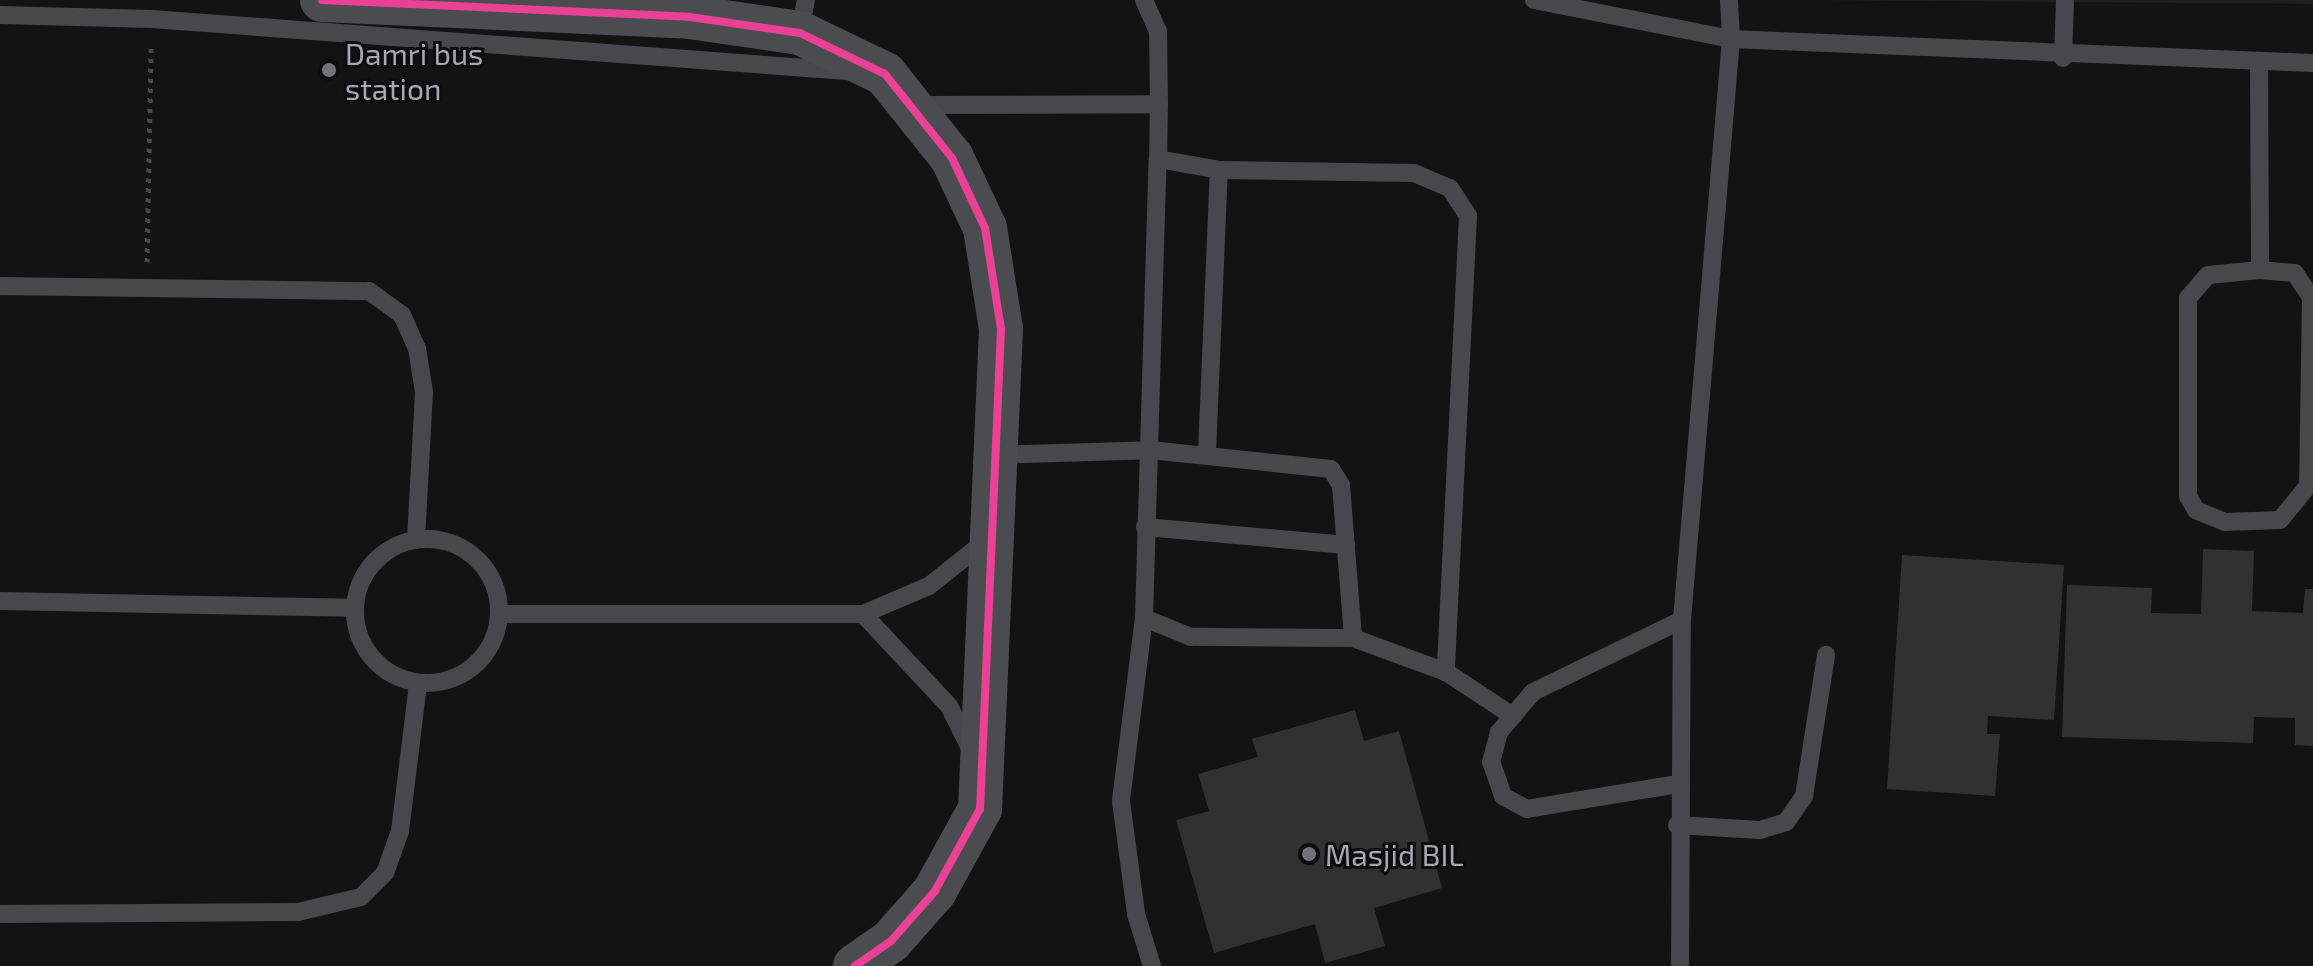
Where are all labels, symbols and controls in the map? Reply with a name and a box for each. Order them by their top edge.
place label: Damri bus station [345,35,483,106]
marker: Damri bus station [320,61,338,79]
place label: Masjid BIL [1325,836,1464,872]
marker: Masjid BIL [1300,845,1318,863]

